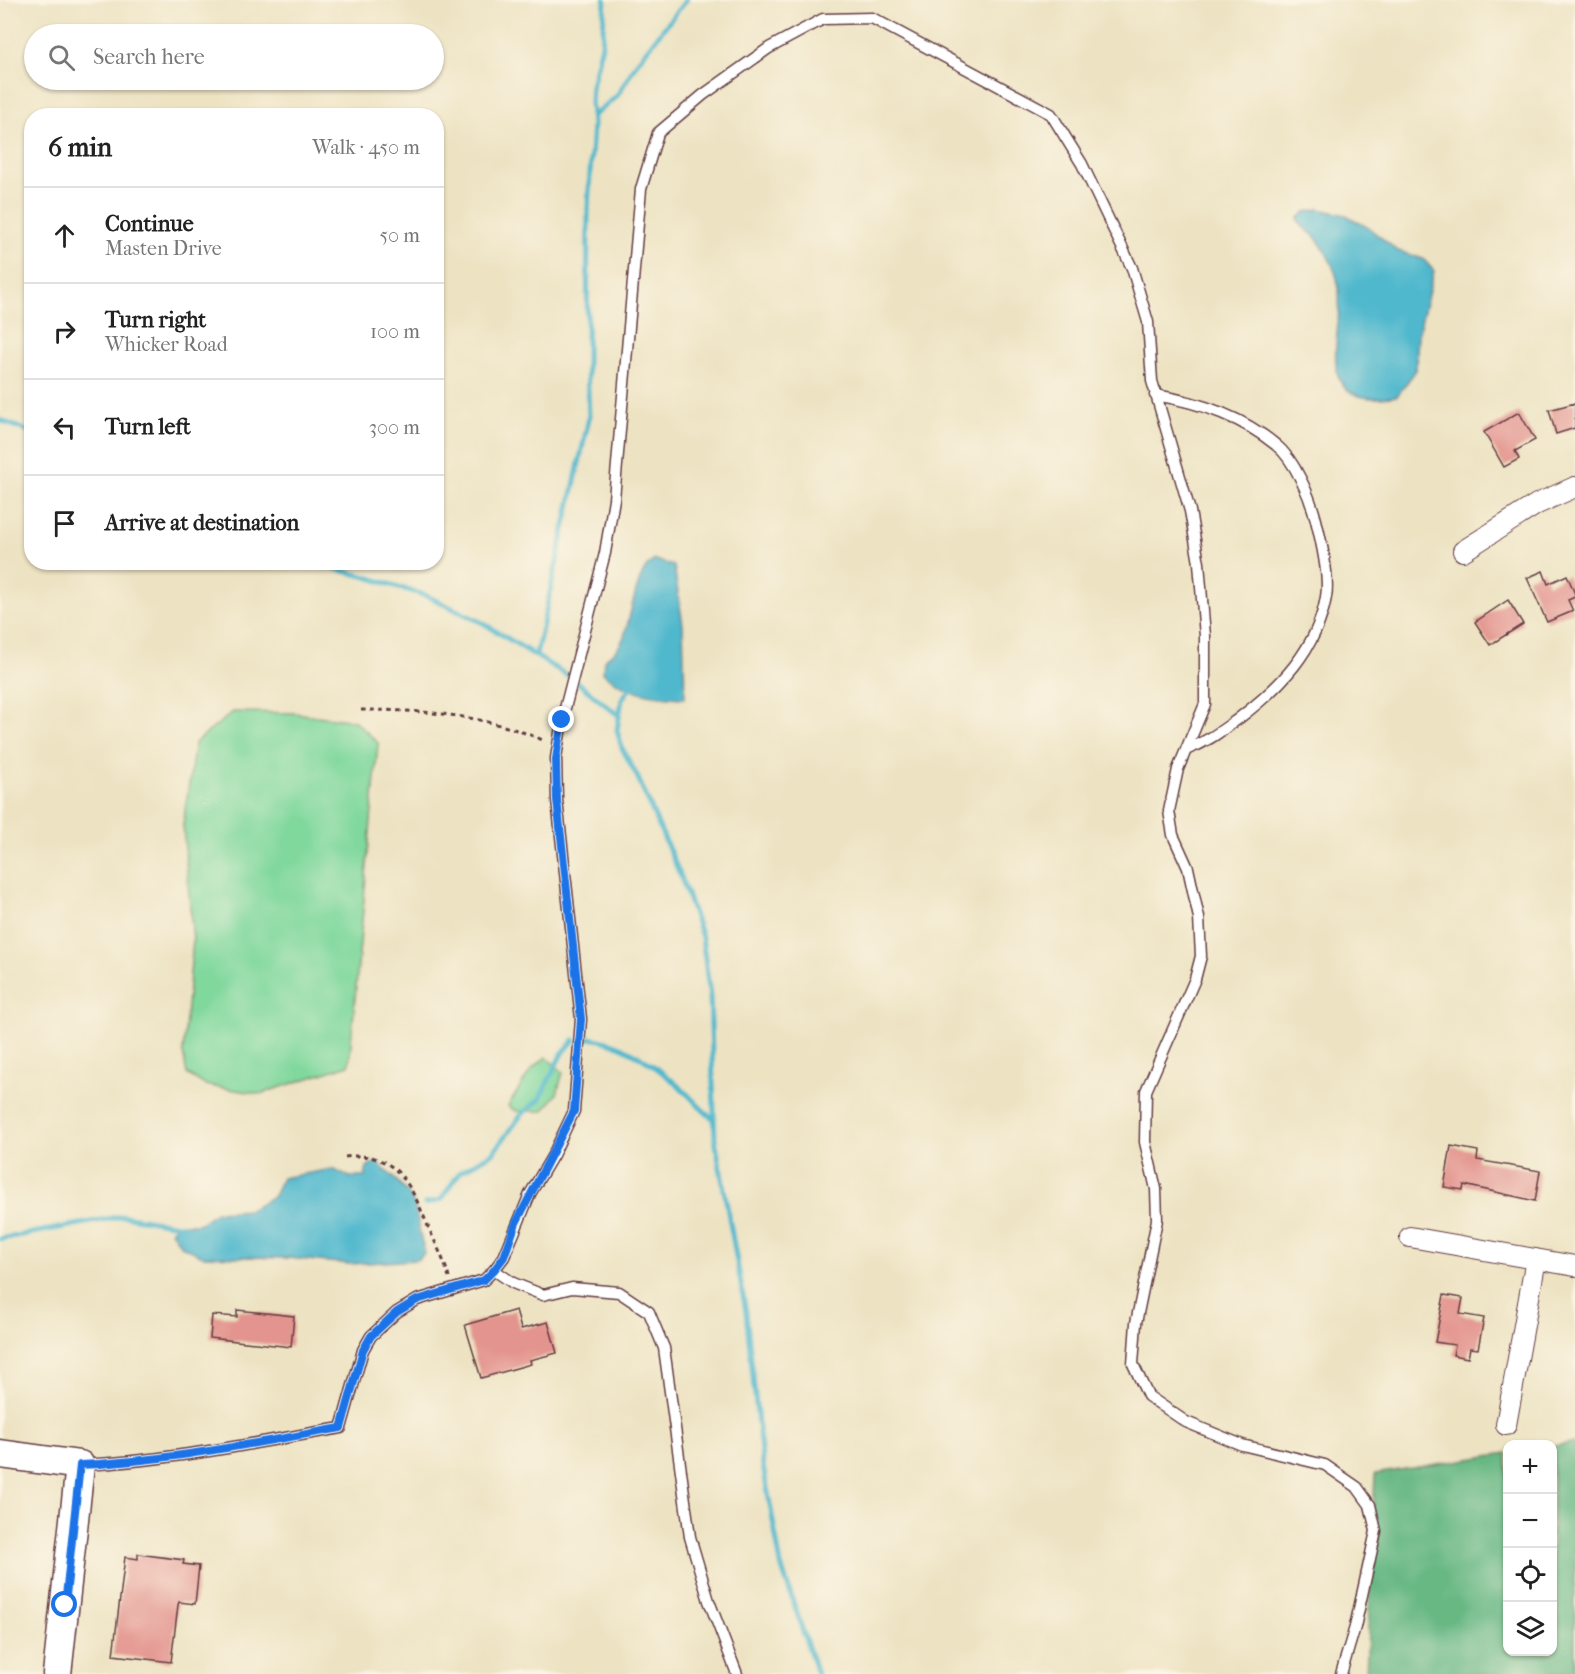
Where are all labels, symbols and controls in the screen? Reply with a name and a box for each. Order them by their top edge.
search box [24,24,444,90]
icon: search [45,41,78,74]
text: Search here [93,44,205,70]
text: 6 min [48,132,112,163]
text: Walk · 450 m [312,136,420,159]
text: Continue [105,211,194,237]
icon: ahead [48,219,81,252]
text: 50 m [379,224,420,247]
text: Masten Drive [105,237,222,260]
text: Turn right [105,307,206,333]
icon: right [48,315,81,348]
text: 100 m [370,320,420,343]
text: Whicker Road [105,333,228,356]
icon: left [48,411,81,444]
text: Turn left [105,414,191,440]
text: 300 m [369,416,420,439]
icon: arrive [48,507,81,540]
text: Arrive at destination [105,510,299,536]
route end [548,706,574,732]
map controls [1503,1440,1557,1656]
button: + [1503,1440,1557,1494]
button: − [1503,1494,1557,1548]
button: locate [1503,1548,1557,1602]
route start [51,1591,77,1617]
button: layers [1503,1602,1557,1656]

